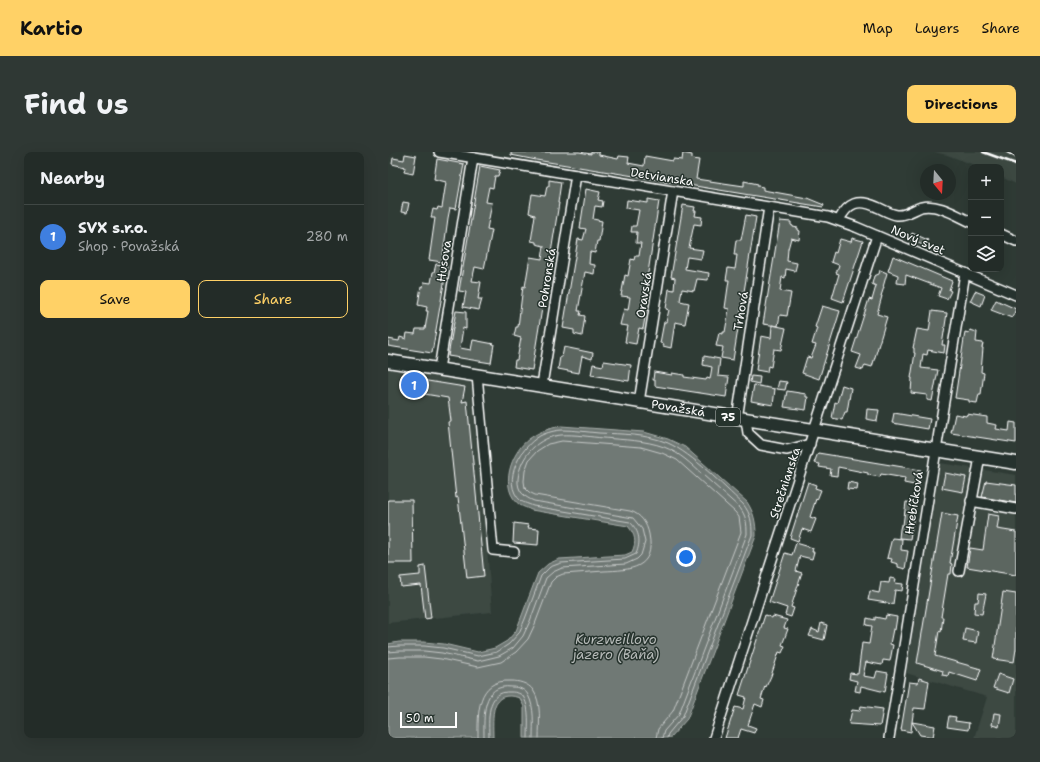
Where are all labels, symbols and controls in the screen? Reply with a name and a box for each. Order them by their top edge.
text: Kartio [20,16,83,41]
text: Map [863,19,893,37]
text: Layers [915,19,959,37]
text: Share [981,19,1020,37]
text: Find us [24,85,129,123]
button: Directions [907,85,1016,123]
street label: Detvianska [629,164,695,190]
north arrow [920,164,956,200]
map controls [968,164,1004,272]
button: + [968,164,1004,200]
text: Nearby [40,167,105,189]
button: − [968,200,1004,236]
text: SVX s.r.o. [78,218,148,238]
street label: Nový svet [888,221,948,259]
text: 1 [50,228,56,245]
text: 280 m [306,228,348,245]
button: layers [968,236,1004,272]
text: Shop · Považská [78,238,179,255]
street label: Husova [433,238,455,283]
street label: Pohronská [534,246,560,309]
street label: Oravská [632,270,656,319]
button: Save [40,280,190,318]
button: Share [198,280,348,318]
street label: Trhová [730,290,752,332]
pin: 1 [401,370,427,400]
street label: Považská [650,396,707,420]
road number: 75 [716,408,740,426]
street label: Strečnianska [766,445,804,521]
street label: Hrebíčková [901,470,927,536]
your location [676,547,696,567]
water label: Kurzweillovo jazero (Baňa) [571,631,659,663]
scale bar [400,710,457,729]
text: 50 m [406,711,434,726]

